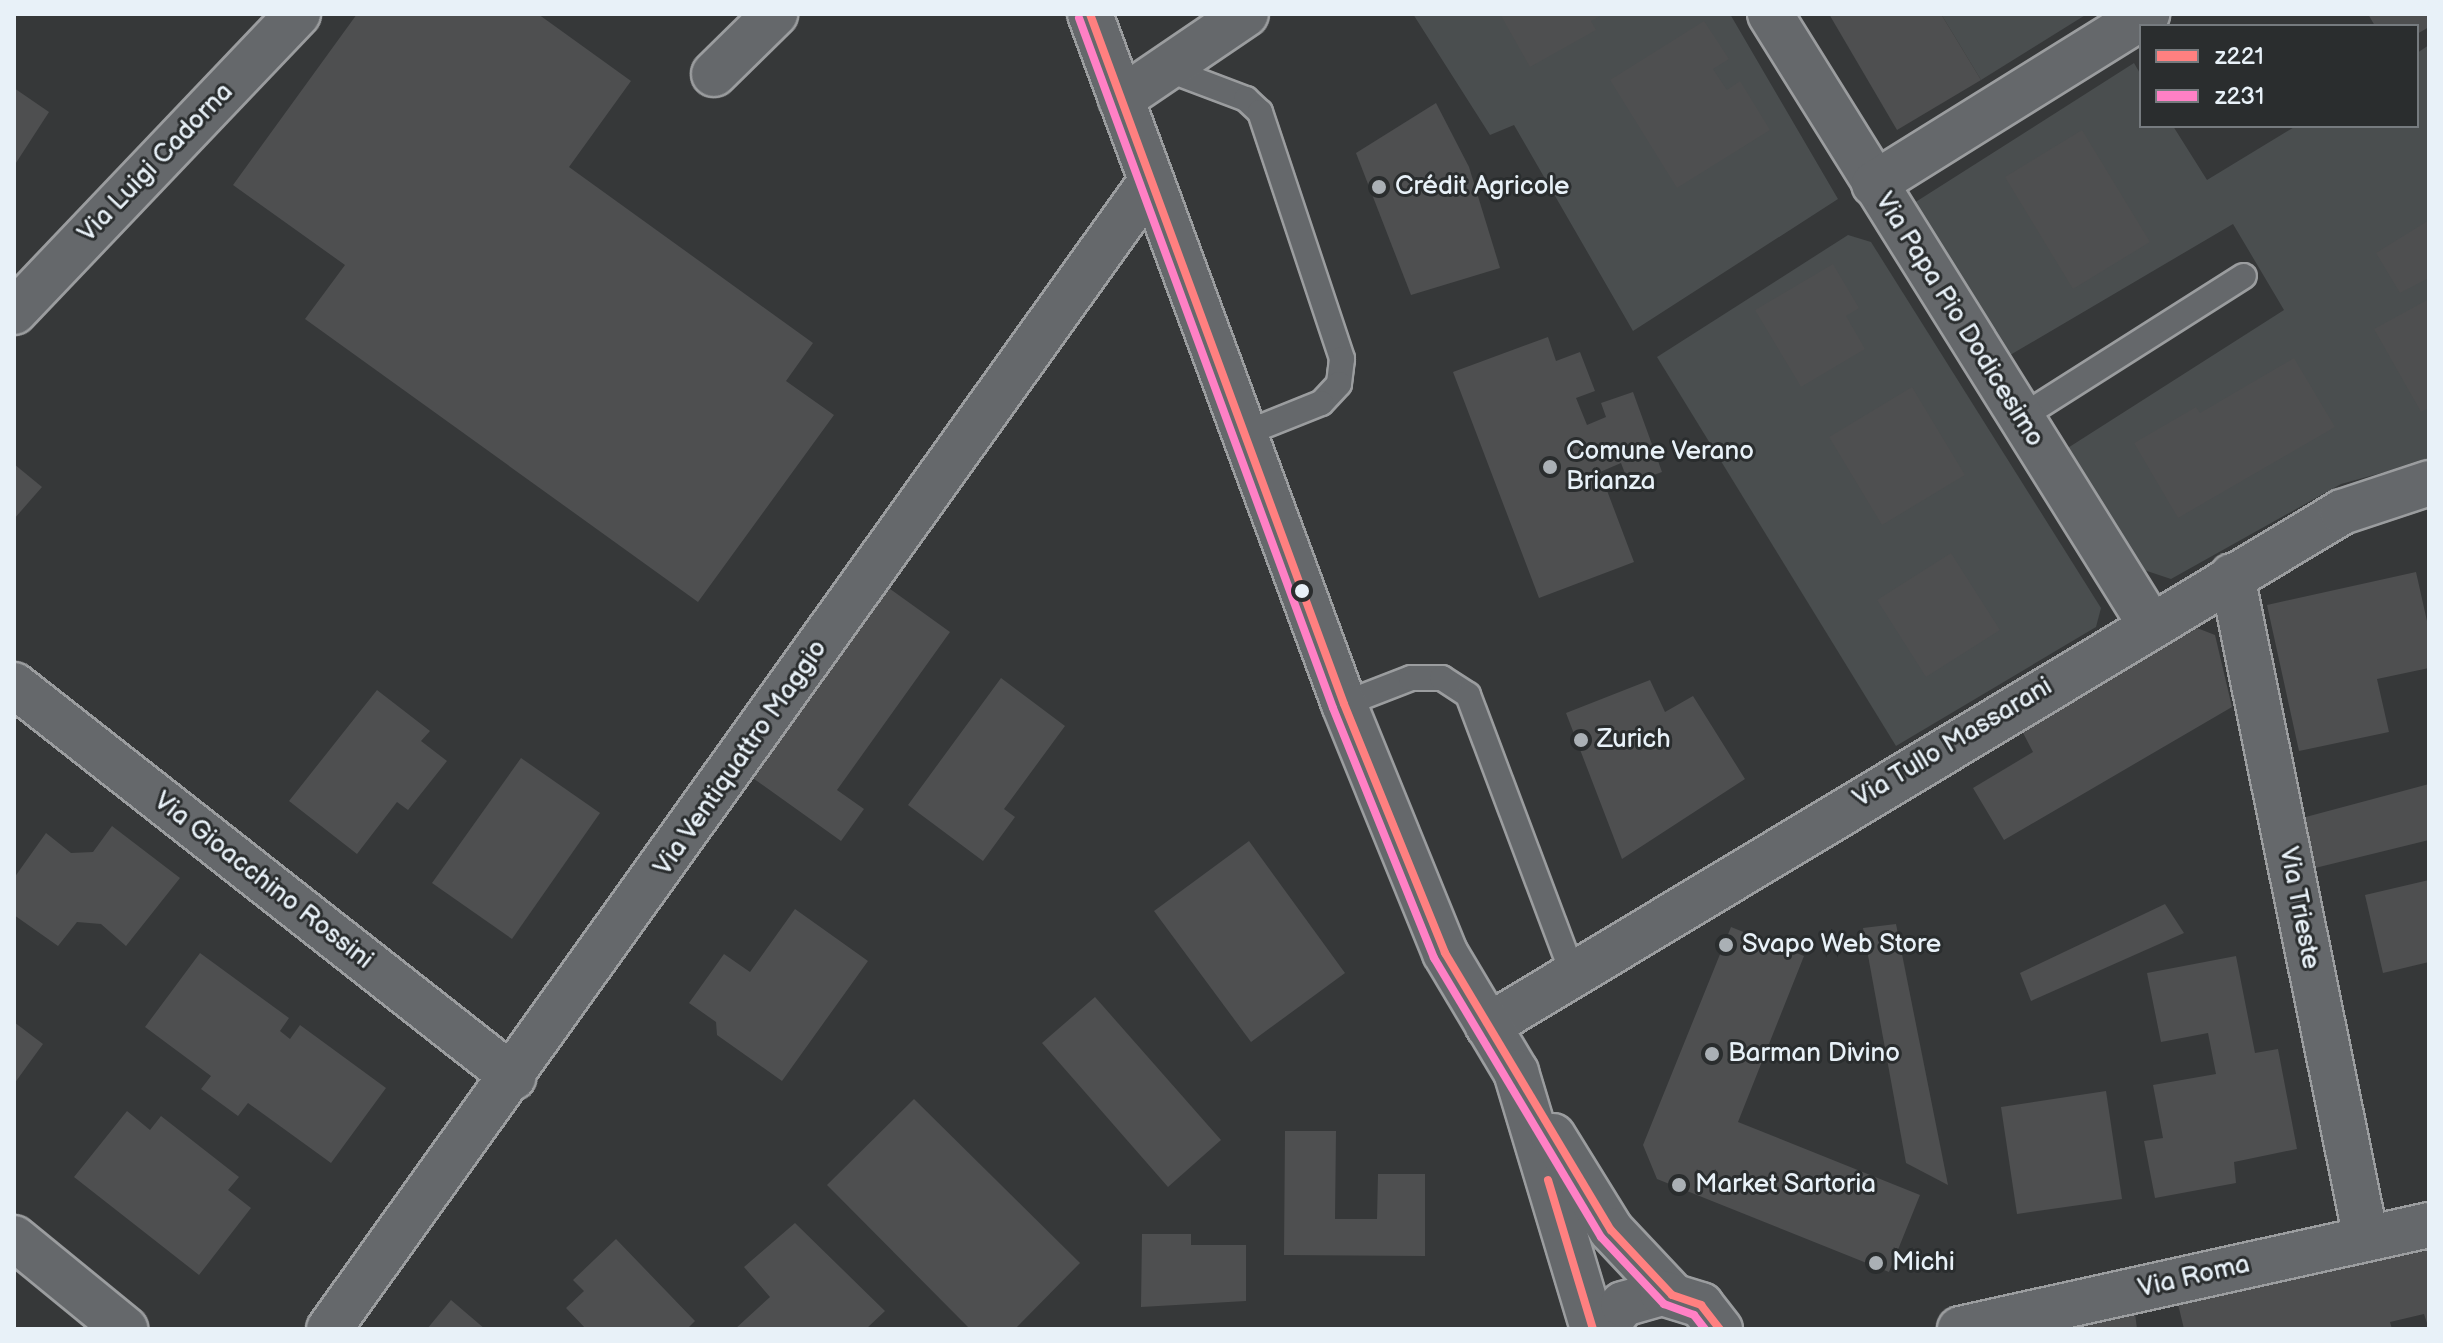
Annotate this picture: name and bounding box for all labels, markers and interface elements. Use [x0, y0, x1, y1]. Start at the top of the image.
legend [2139, 24, 2419, 128]
text: z221 [2215, 42, 2264, 71]
street label: Via Luigi Cadorna [72, 77, 240, 249]
text: z231 [2215, 82, 2264, 111]
place label: Crédit Agricole [1395, 171, 1569, 203]
marker: Crédit Agricole [1370, 178, 1388, 196]
street label: Via Papa Pio Dodicesimo [1868, 187, 2050, 453]
place label: Comune Verano Brianza [1566, 436, 1755, 498]
marker: Comune Verano Brianza [1541, 458, 1559, 476]
unlabelled marker [1294, 583, 1310, 599]
street label: Via Ventiquattro Maggio [648, 634, 834, 882]
street label: Via Tullo Massarani [1848, 671, 2058, 815]
place label: Zurich [1597, 724, 1671, 756]
marker: Zurich [1572, 731, 1590, 749]
street label: Via Gioacchino Rossini [147, 786, 379, 976]
street label: Via Trieste [2272, 844, 2326, 972]
place label: Svapo Web Store [1742, 929, 1943, 961]
marker: Svapo Web Store [1717, 936, 1735, 954]
place label: Barman Divino [1728, 1038, 1900, 1070]
marker: Barman Divino [1703, 1045, 1721, 1063]
place label: Market Sartoria [1695, 1169, 1877, 1201]
marker: Market Sartoria [1670, 1176, 1688, 1194]
place label: Michi [1892, 1247, 1955, 1279]
street label: Via Roma [2135, 1249, 2253, 1305]
marker: Michi [1867, 1254, 1885, 1272]

